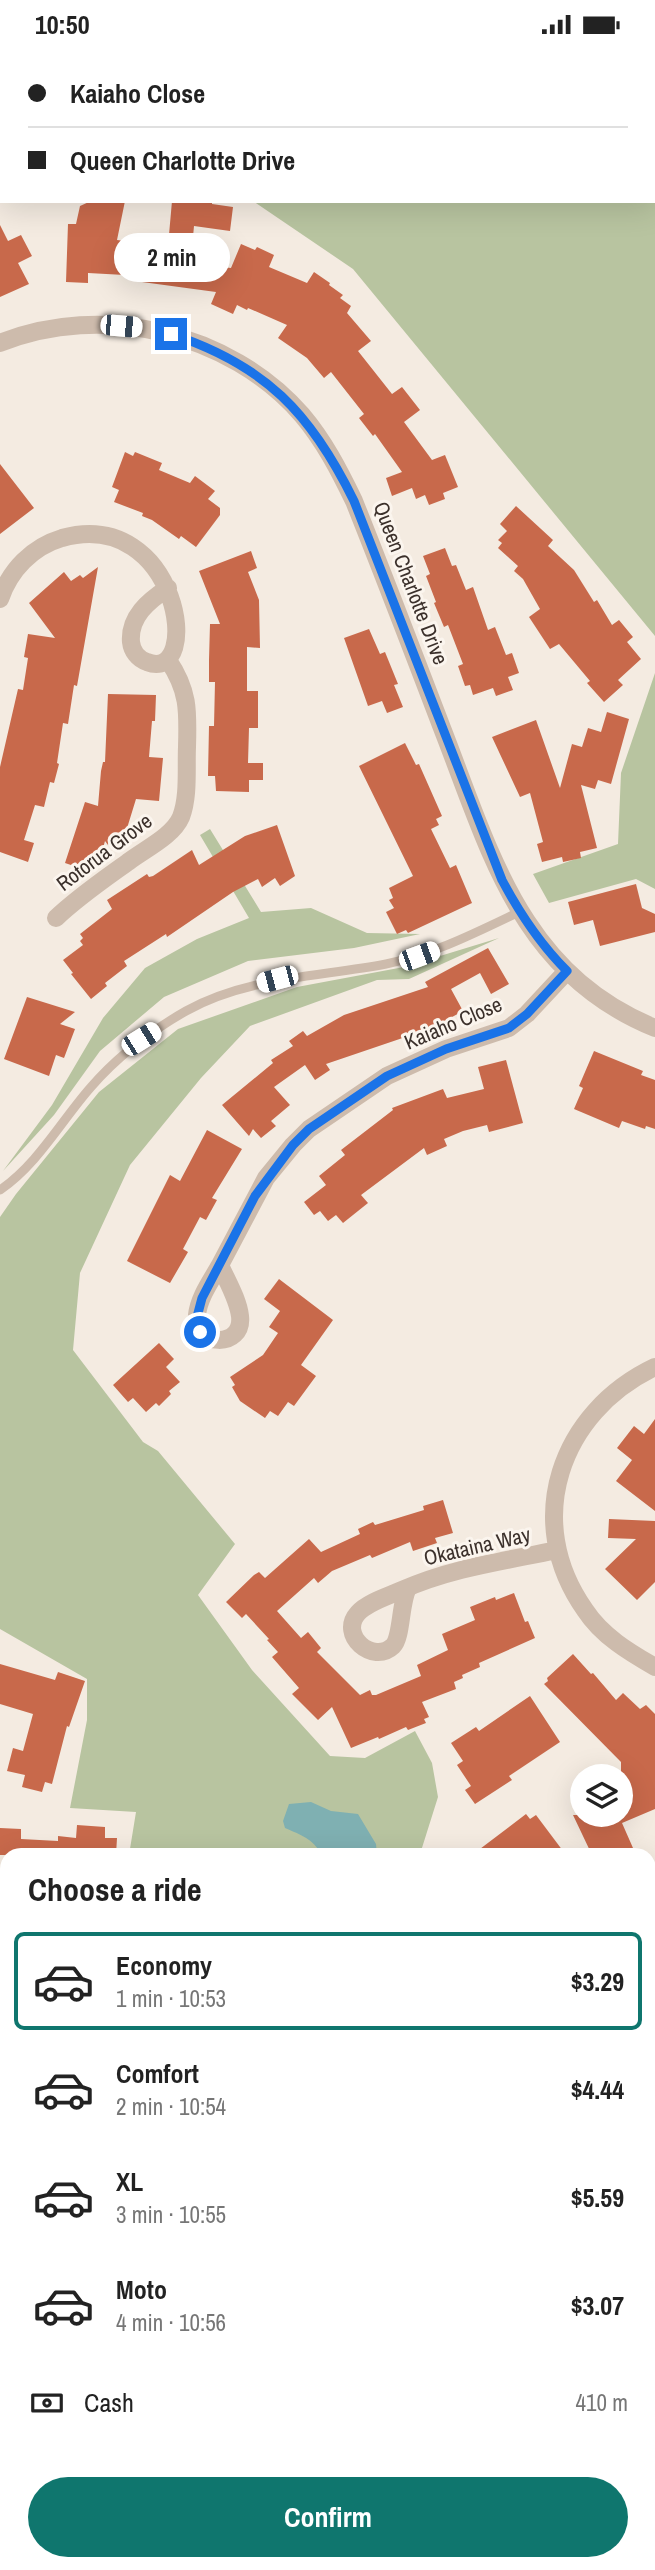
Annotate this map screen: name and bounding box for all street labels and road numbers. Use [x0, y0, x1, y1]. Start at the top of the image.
street label: Queen Charlotte Drive [367, 497, 455, 669]
street label: Rotorua Grove [50, 806, 158, 898]
street label: Kaiaho Close [400, 989, 506, 1057]
street label: Okataina Way [421, 1520, 533, 1572]

